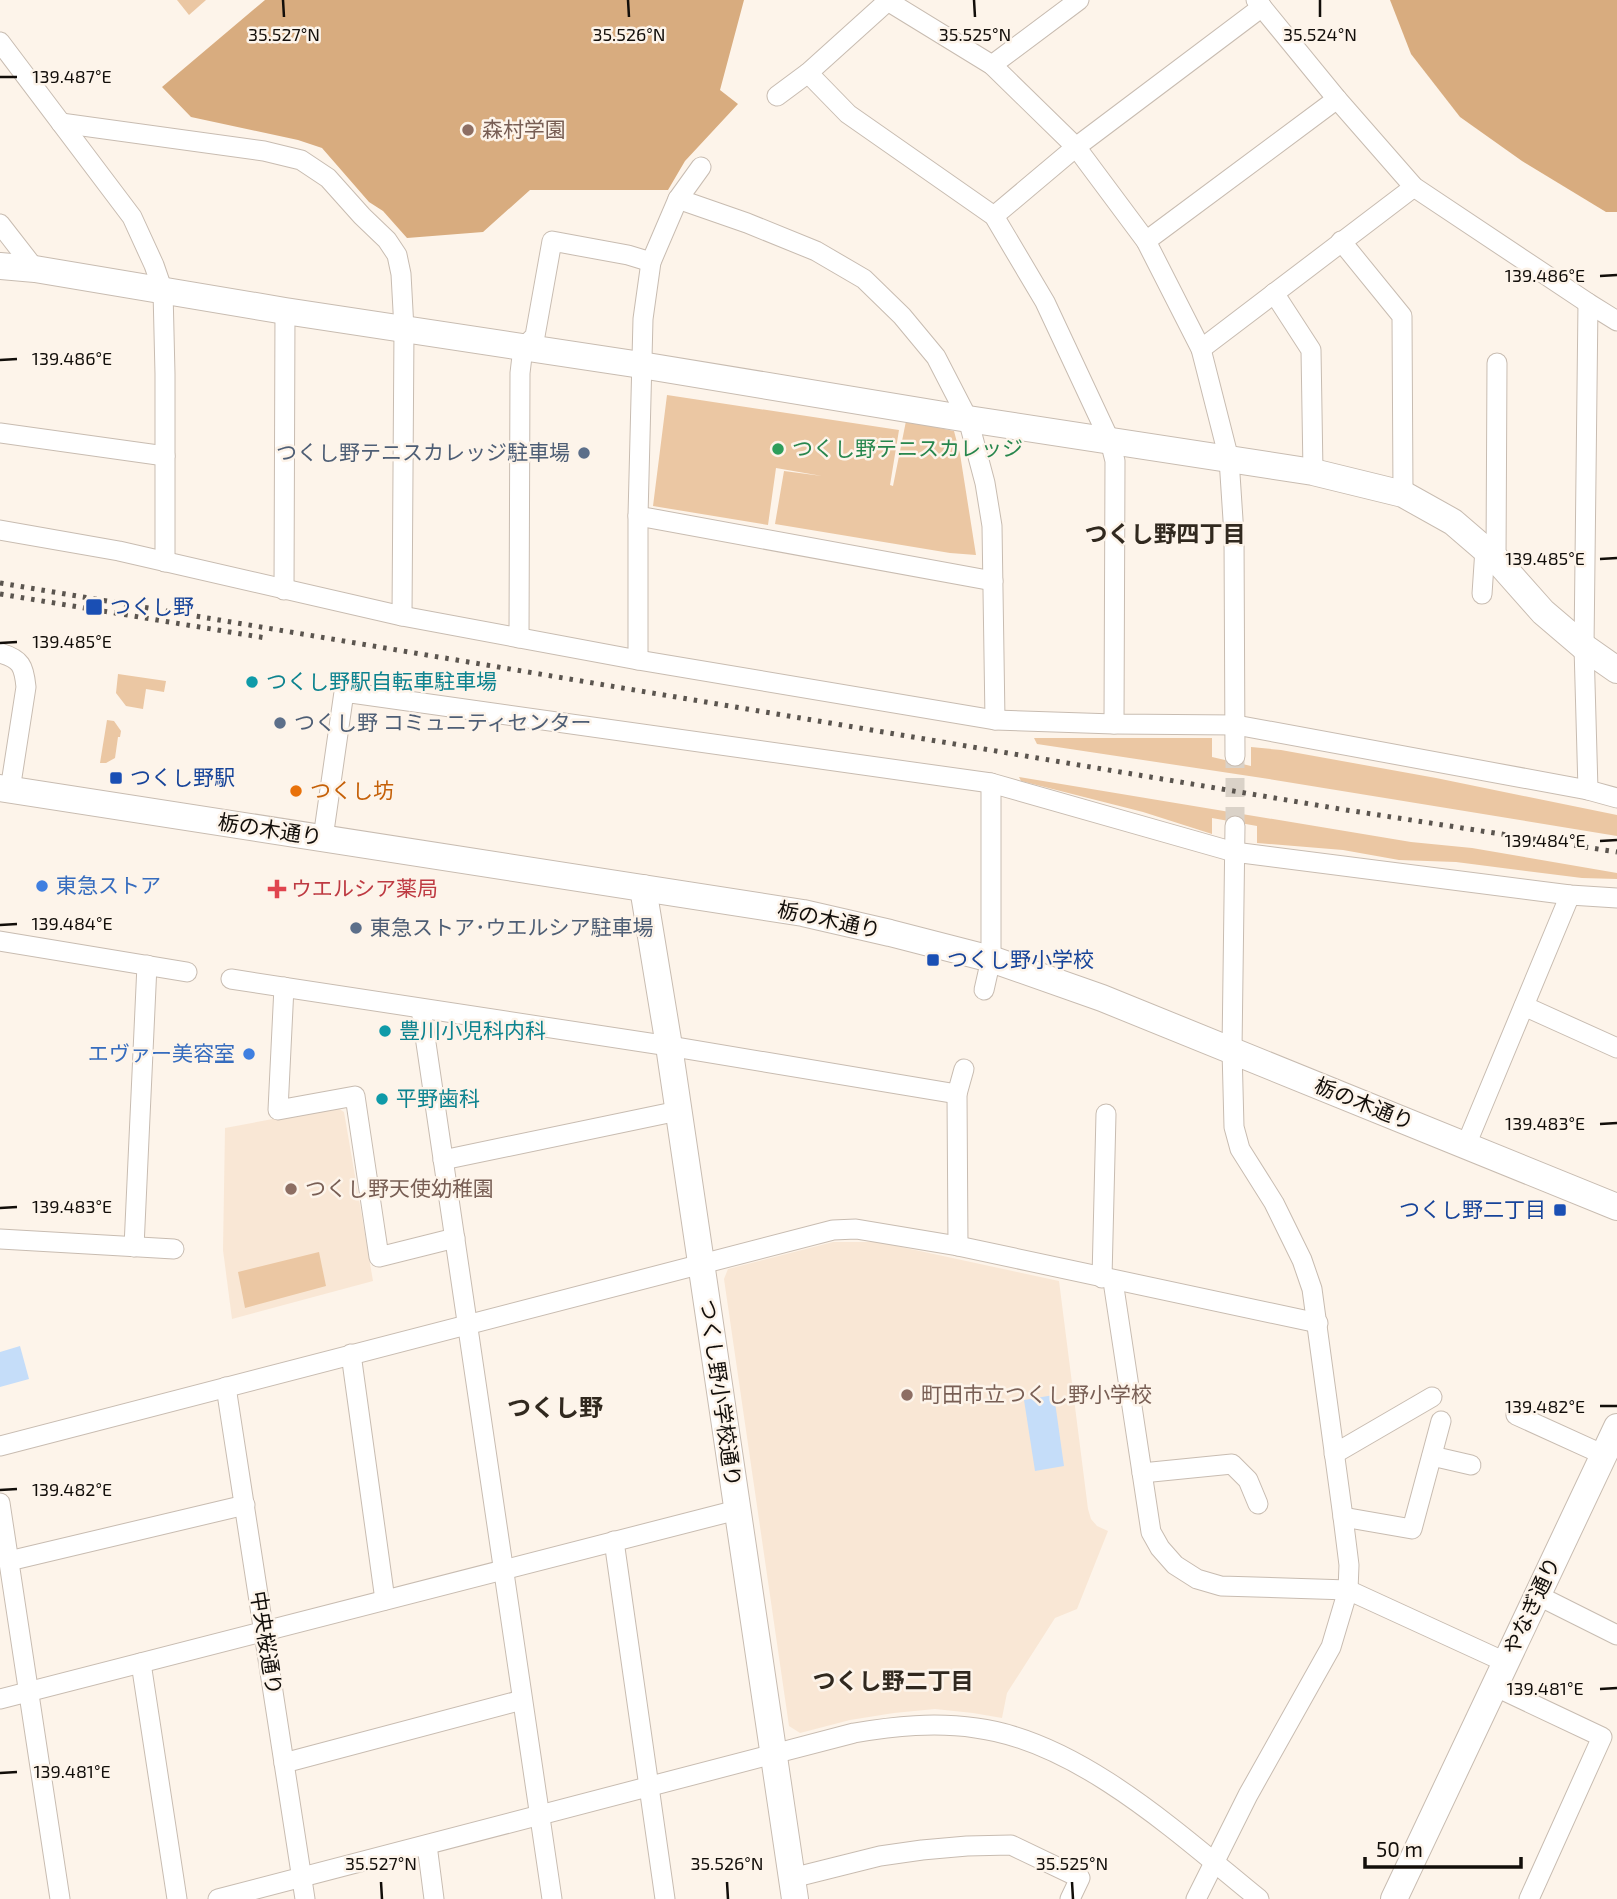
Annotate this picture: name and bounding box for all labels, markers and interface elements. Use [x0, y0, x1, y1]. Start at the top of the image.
text: 35.527°N [248, 23, 320, 45]
text: 35.526°N [592, 23, 666, 45]
text: 35.525°N [939, 23, 1011, 45]
text: 35.524°N [1283, 23, 1357, 45]
text: 139.487°E [32, 65, 112, 87]
place label: 森村学園 [482, 116, 566, 141]
marker: 森村学園 [460, 122, 476, 138]
text: 139.486°E [1505, 264, 1585, 286]
text: 139.486°E [32, 347, 112, 369]
place label: つくし野テニスカレッジ [792, 435, 1023, 460]
place label: つくし野テニスカレッジ駐車場 [276, 439, 570, 464]
marker: つくし野テニスカレッジ [770, 441, 786, 457]
marker: つくし野テニスカレッジ駐車場 [576, 445, 592, 461]
district label: つくし野四丁目 [1085, 519, 1246, 547]
text: 139.485°E [1505, 547, 1585, 569]
place label: つくし野 [110, 593, 194, 618]
marker: つくし野 [84, 597, 104, 617]
text: 139.485°E [32, 630, 112, 652]
place label: つくし野駅自転車駐車場 [266, 668, 497, 693]
marker: つくし野駅自転車駐車場 [244, 674, 260, 690]
place label: つくし野 コミュニティセンター [294, 709, 591, 734]
marker: つくし野 コミュニティセンター [272, 715, 288, 731]
place label: つくし野駅 [130, 764, 235, 789]
marker: つくし野駅 [108, 770, 124, 786]
place label: つくし坊 [310, 777, 394, 802]
marker: つくし坊 [288, 783, 304, 799]
street label: 栃の木通り [216, 808, 324, 849]
text: 139.484°E [1504, 829, 1586, 851]
place label: 東急ストア [56, 872, 161, 897]
place label: ウエルシア薬局 [291, 875, 438, 900]
marker: 東急ストア [34, 878, 50, 894]
marker: ウエルシア薬局 [269, 881, 285, 897]
street label: 栃の木通り [775, 895, 883, 942]
text: 139.484°E [31, 912, 113, 934]
place label: 東急ストア･ウエルシア駐車場 [370, 914, 654, 939]
marker: 東急ストア･ウエルシア駐車場 [348, 920, 364, 936]
place label: つくし野小学校 [947, 946, 1094, 971]
marker: つくし野小学校 [925, 952, 941, 968]
place label: 豊川小児科内科 [399, 1017, 546, 1042]
marker: 豊川小児科内科 [377, 1023, 393, 1039]
place label: エヴァー美容室 [88, 1040, 235, 1065]
marker: エヴァー美容室 [241, 1046, 257, 1062]
street label: 栃の木通り [1311, 1071, 1418, 1134]
place label: 平野歯科 [396, 1085, 480, 1110]
marker: 平野歯科 [374, 1091, 390, 1107]
text: 139.483°E [1505, 1112, 1585, 1134]
place label: つくし野天使幼稚園 [305, 1175, 494, 1200]
marker: つくし野天使幼稚園 [283, 1181, 299, 1197]
text: 139.483°E [32, 1195, 112, 1217]
place label: つくし野二丁目 [1399, 1196, 1546, 1221]
marker: つくし野二丁目 [1552, 1202, 1568, 1218]
street label: つくし野小学校通り [696, 1297, 747, 1488]
place label: 町田市立つくし野小学校 [921, 1381, 1152, 1406]
marker: 町田市立つくし野小学校 [899, 1387, 915, 1403]
district label: つくし野 [507, 1392, 603, 1421]
text: 139.482°E [1505, 1395, 1585, 1417]
text: 139.482°E [32, 1478, 112, 1500]
street label: やなぎ通り [1497, 1553, 1564, 1658]
street label: 中央桜通り [247, 1589, 288, 1697]
district label: つくし野二丁目 [813, 1666, 974, 1694]
text: 139.481°E [1506, 1677, 1584, 1699]
text: 139.481°E [33, 1760, 111, 1782]
scale bar [1365, 1826, 1521, 1870]
text: 50 m [1376, 1836, 1423, 1861]
text: 35.527°N [345, 1852, 417, 1874]
text: 35.526°N [690, 1852, 764, 1874]
text: 35.525°N [1036, 1852, 1108, 1874]

